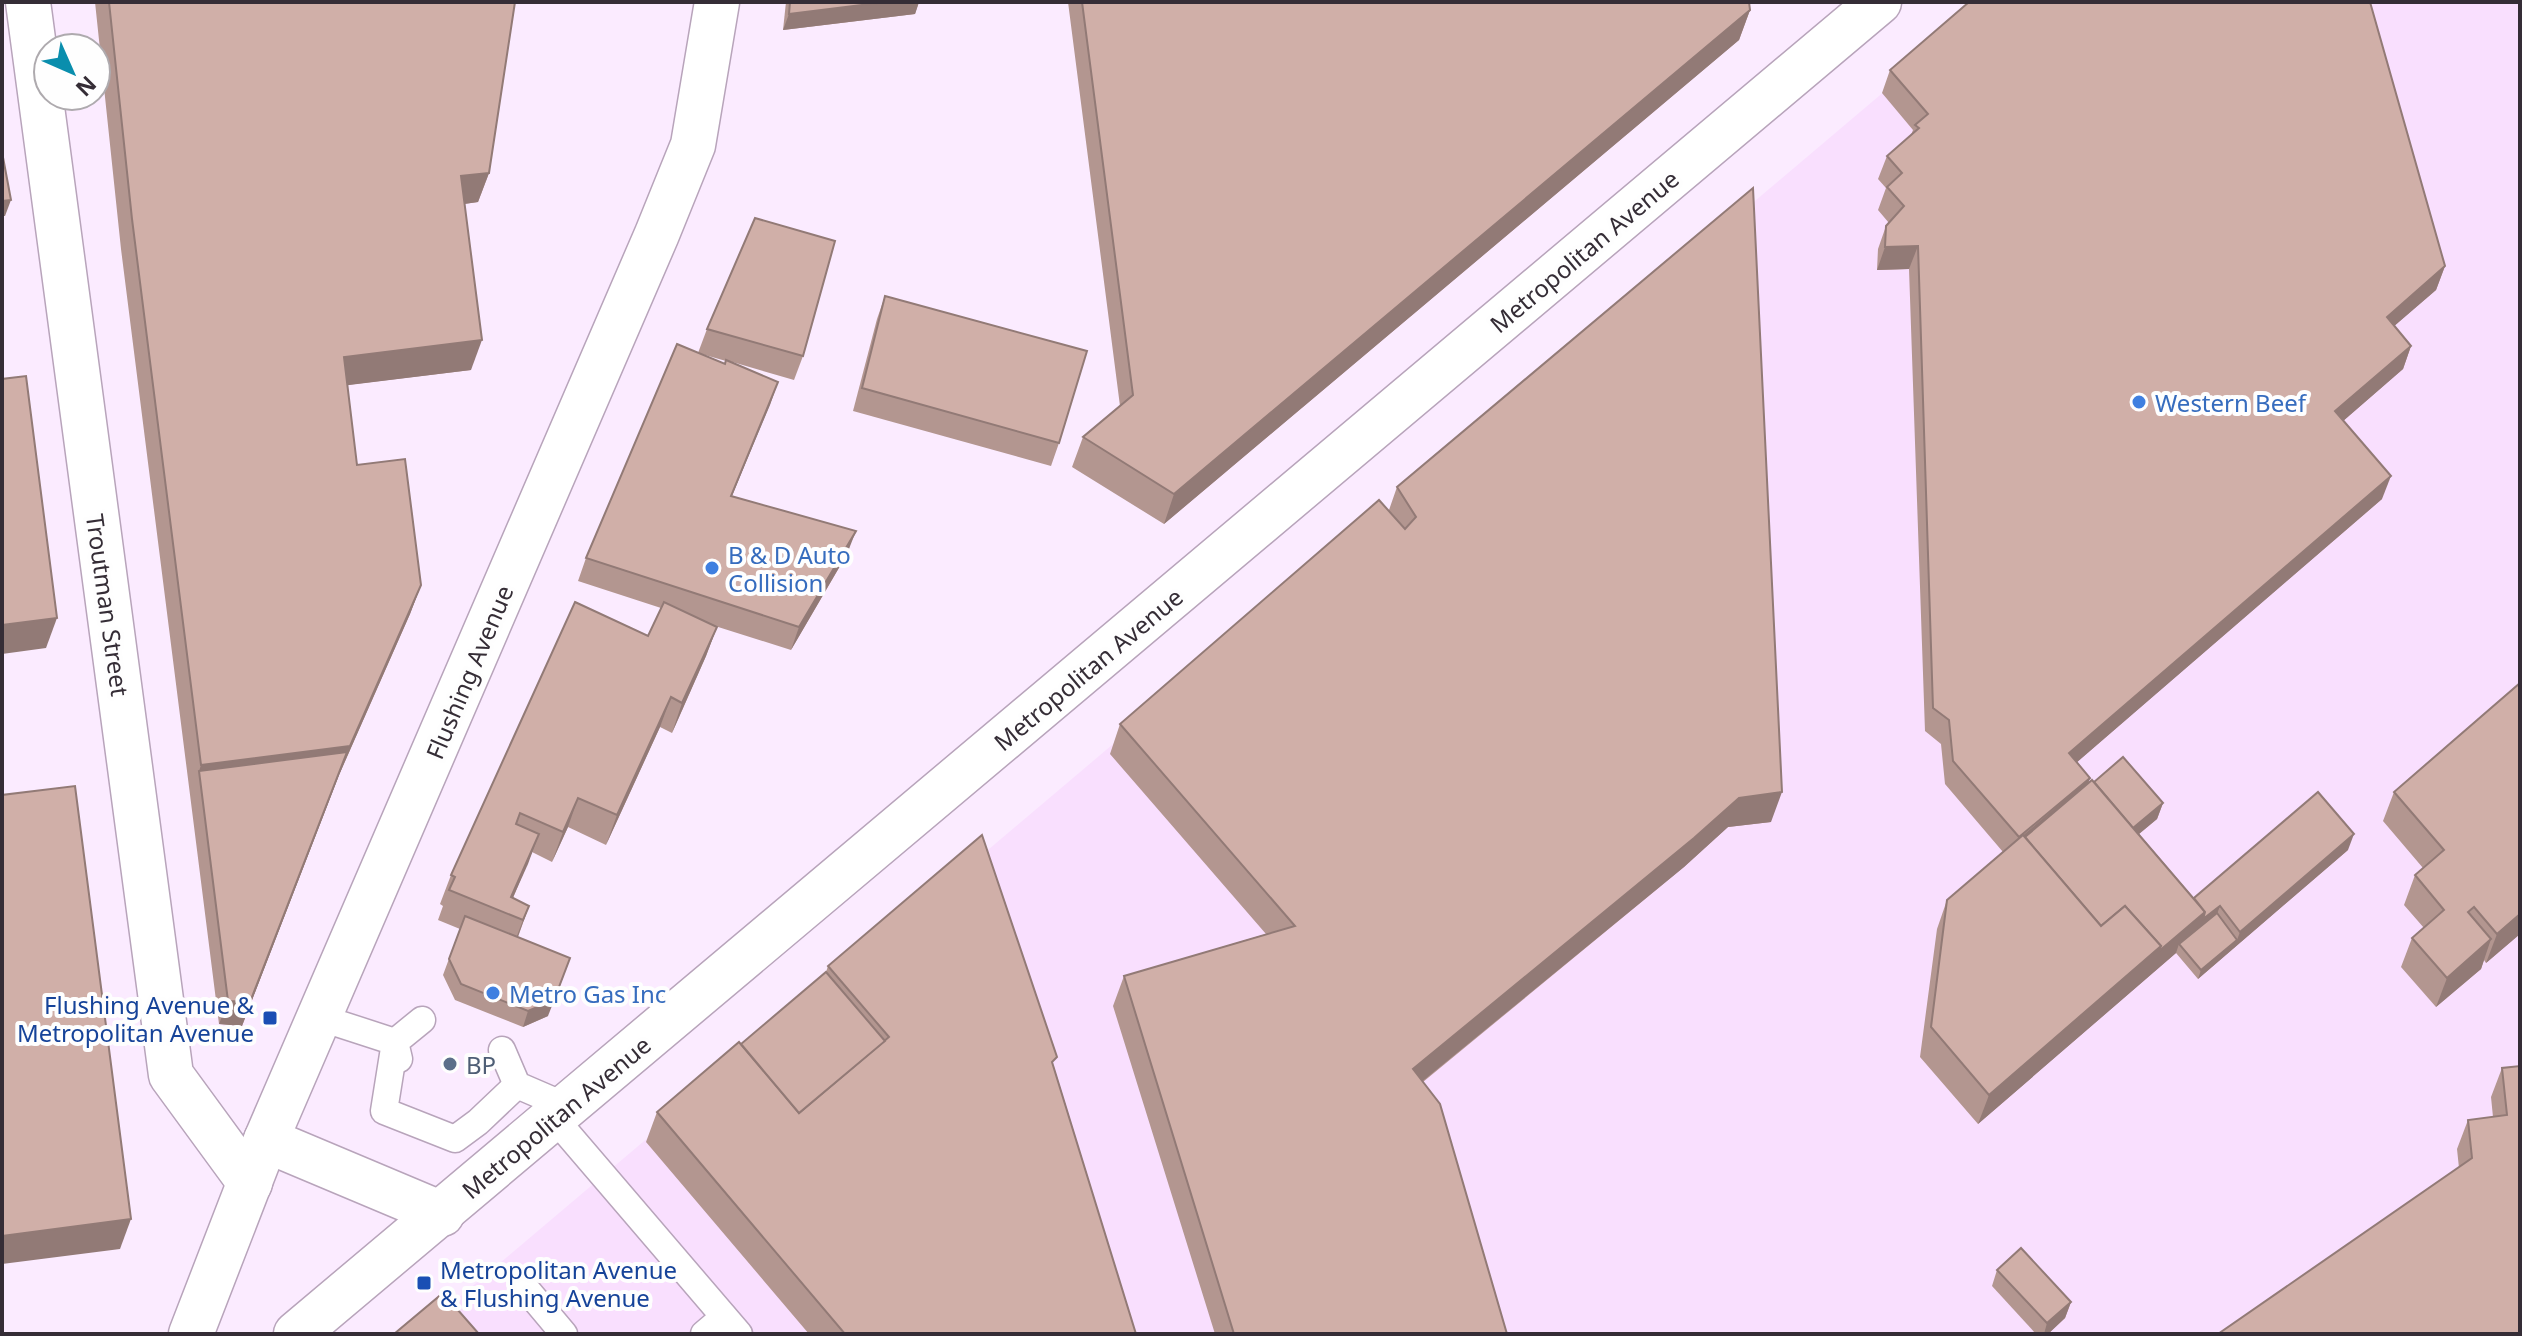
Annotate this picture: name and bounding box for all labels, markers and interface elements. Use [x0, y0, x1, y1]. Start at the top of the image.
north arrow [32, 32, 112, 112]
text: N [70, 70, 104, 104]
street label: Metropolitan Avenue [1483, 162, 1685, 340]
place label: Western Beef [2155, 386, 2308, 419]
marker: Western Beef [2130, 393, 2148, 411]
street label: Troutman Street [79, 512, 137, 699]
place label: B & D Auto Collision [728, 538, 851, 599]
marker: B & D Auto Collision [703, 559, 721, 577]
street label: Flushing Avenue [417, 580, 521, 764]
street label: Metropolitan Avenue [987, 580, 1189, 758]
place label: Metro Gas Inc [509, 977, 666, 1010]
marker: Metro Gas Inc [484, 984, 502, 1002]
place label: Flushing Avenue & Metropolitan Avenue [17, 988, 254, 1049]
marker: Flushing Avenue & Metropolitan Avenue [261, 1009, 279, 1027]
street label: Metropolitan Avenue [455, 1028, 657, 1206]
place label: BP [466, 1048, 496, 1081]
marker: BP [441, 1055, 459, 1073]
place label: Metropolitan Avenue & Flushing Avenue [440, 1253, 677, 1314]
marker: Metropolitan Avenue & Flushing Avenue [415, 1274, 433, 1292]

